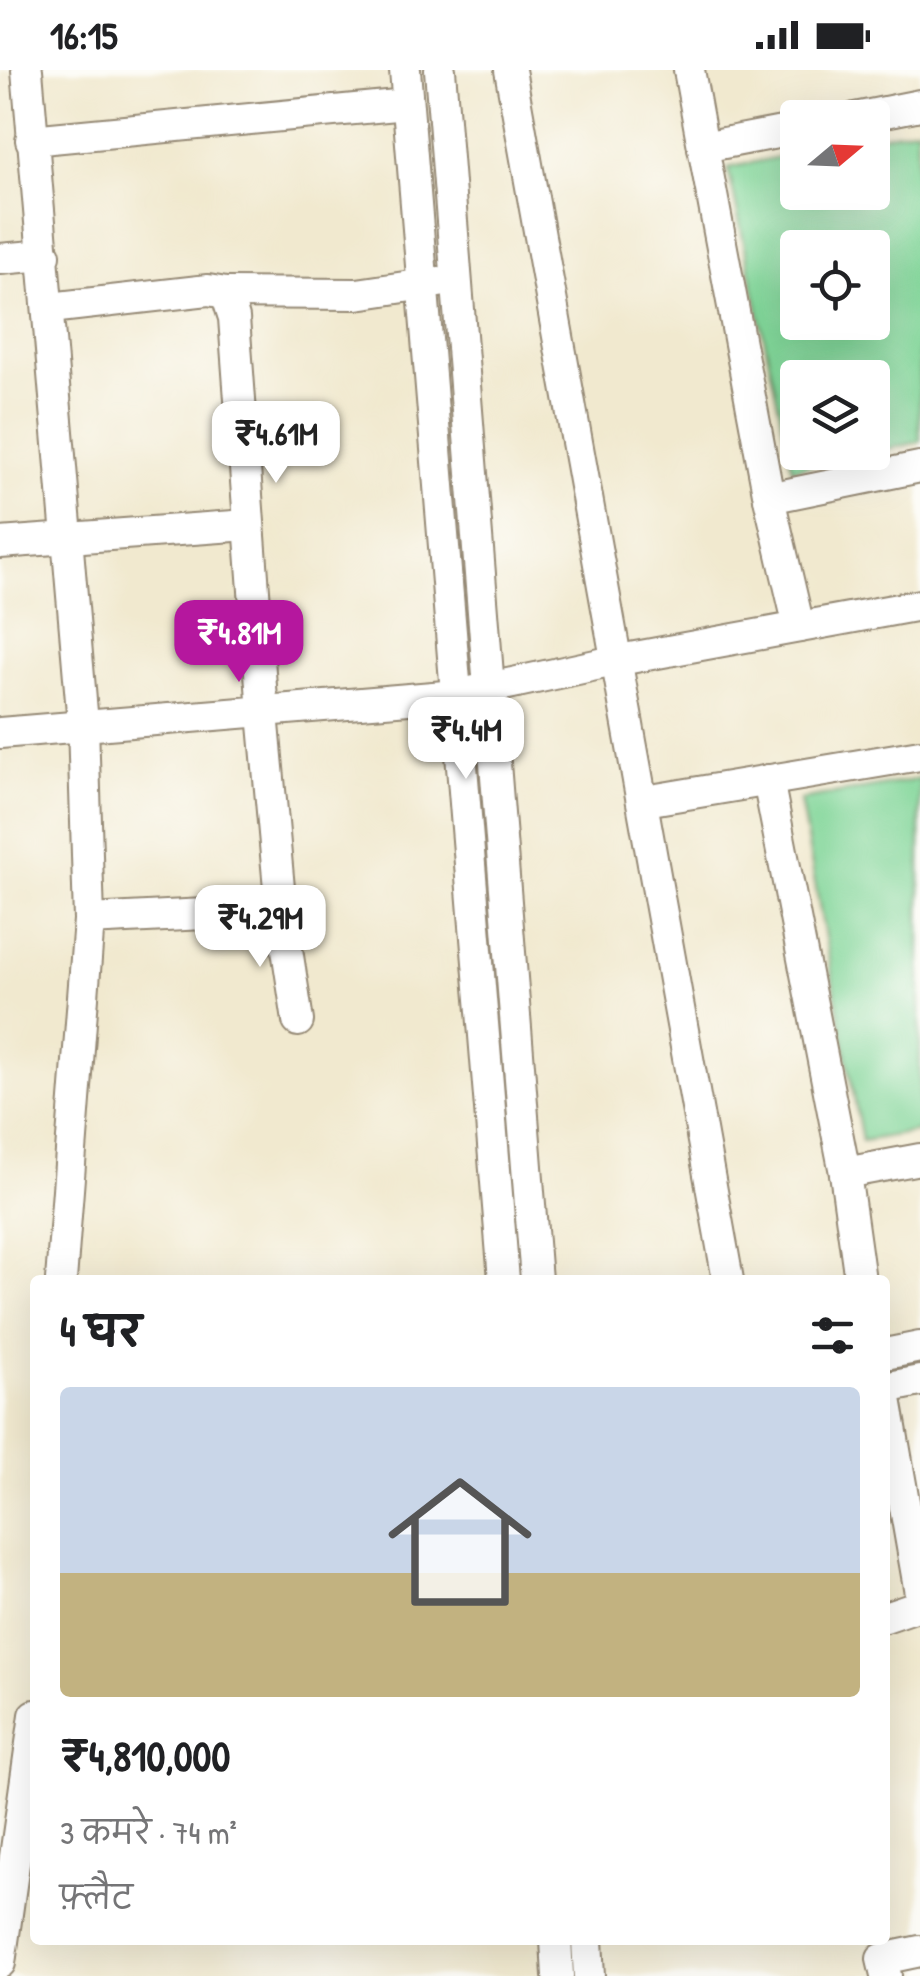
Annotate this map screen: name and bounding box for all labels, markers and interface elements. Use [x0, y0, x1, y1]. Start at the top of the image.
text: 16:15 [50, 9, 118, 61]
north arrow [780, 100, 890, 210]
map controls [780, 100, 890, 470]
button: locate [780, 230, 890, 340]
button: layers [780, 360, 890, 470]
pin: ₹4.61M [195, 401, 357, 486]
text: ₹4.61M [234, 412, 318, 455]
pin: ₹4.81M [158, 600, 320, 685]
text: ₹4.81M [196, 611, 282, 654]
pin: ₹4.4M [396, 697, 536, 782]
text: ₹4.4M [430, 708, 502, 751]
pin: ₹4.29M [179, 885, 341, 970]
text: ₹4.29M [217, 896, 303, 939]
text: 4 घर [60, 1302, 141, 1359]
icon: filters [805, 1308, 860, 1363]
icon: home [370, 1452, 550, 1632]
text: ₹4,810,000 [60, 1727, 230, 1784]
text: 3 कमरे · 74 m² [60, 1811, 237, 1854]
text: फ़्लैट [60, 1876, 133, 1919]

